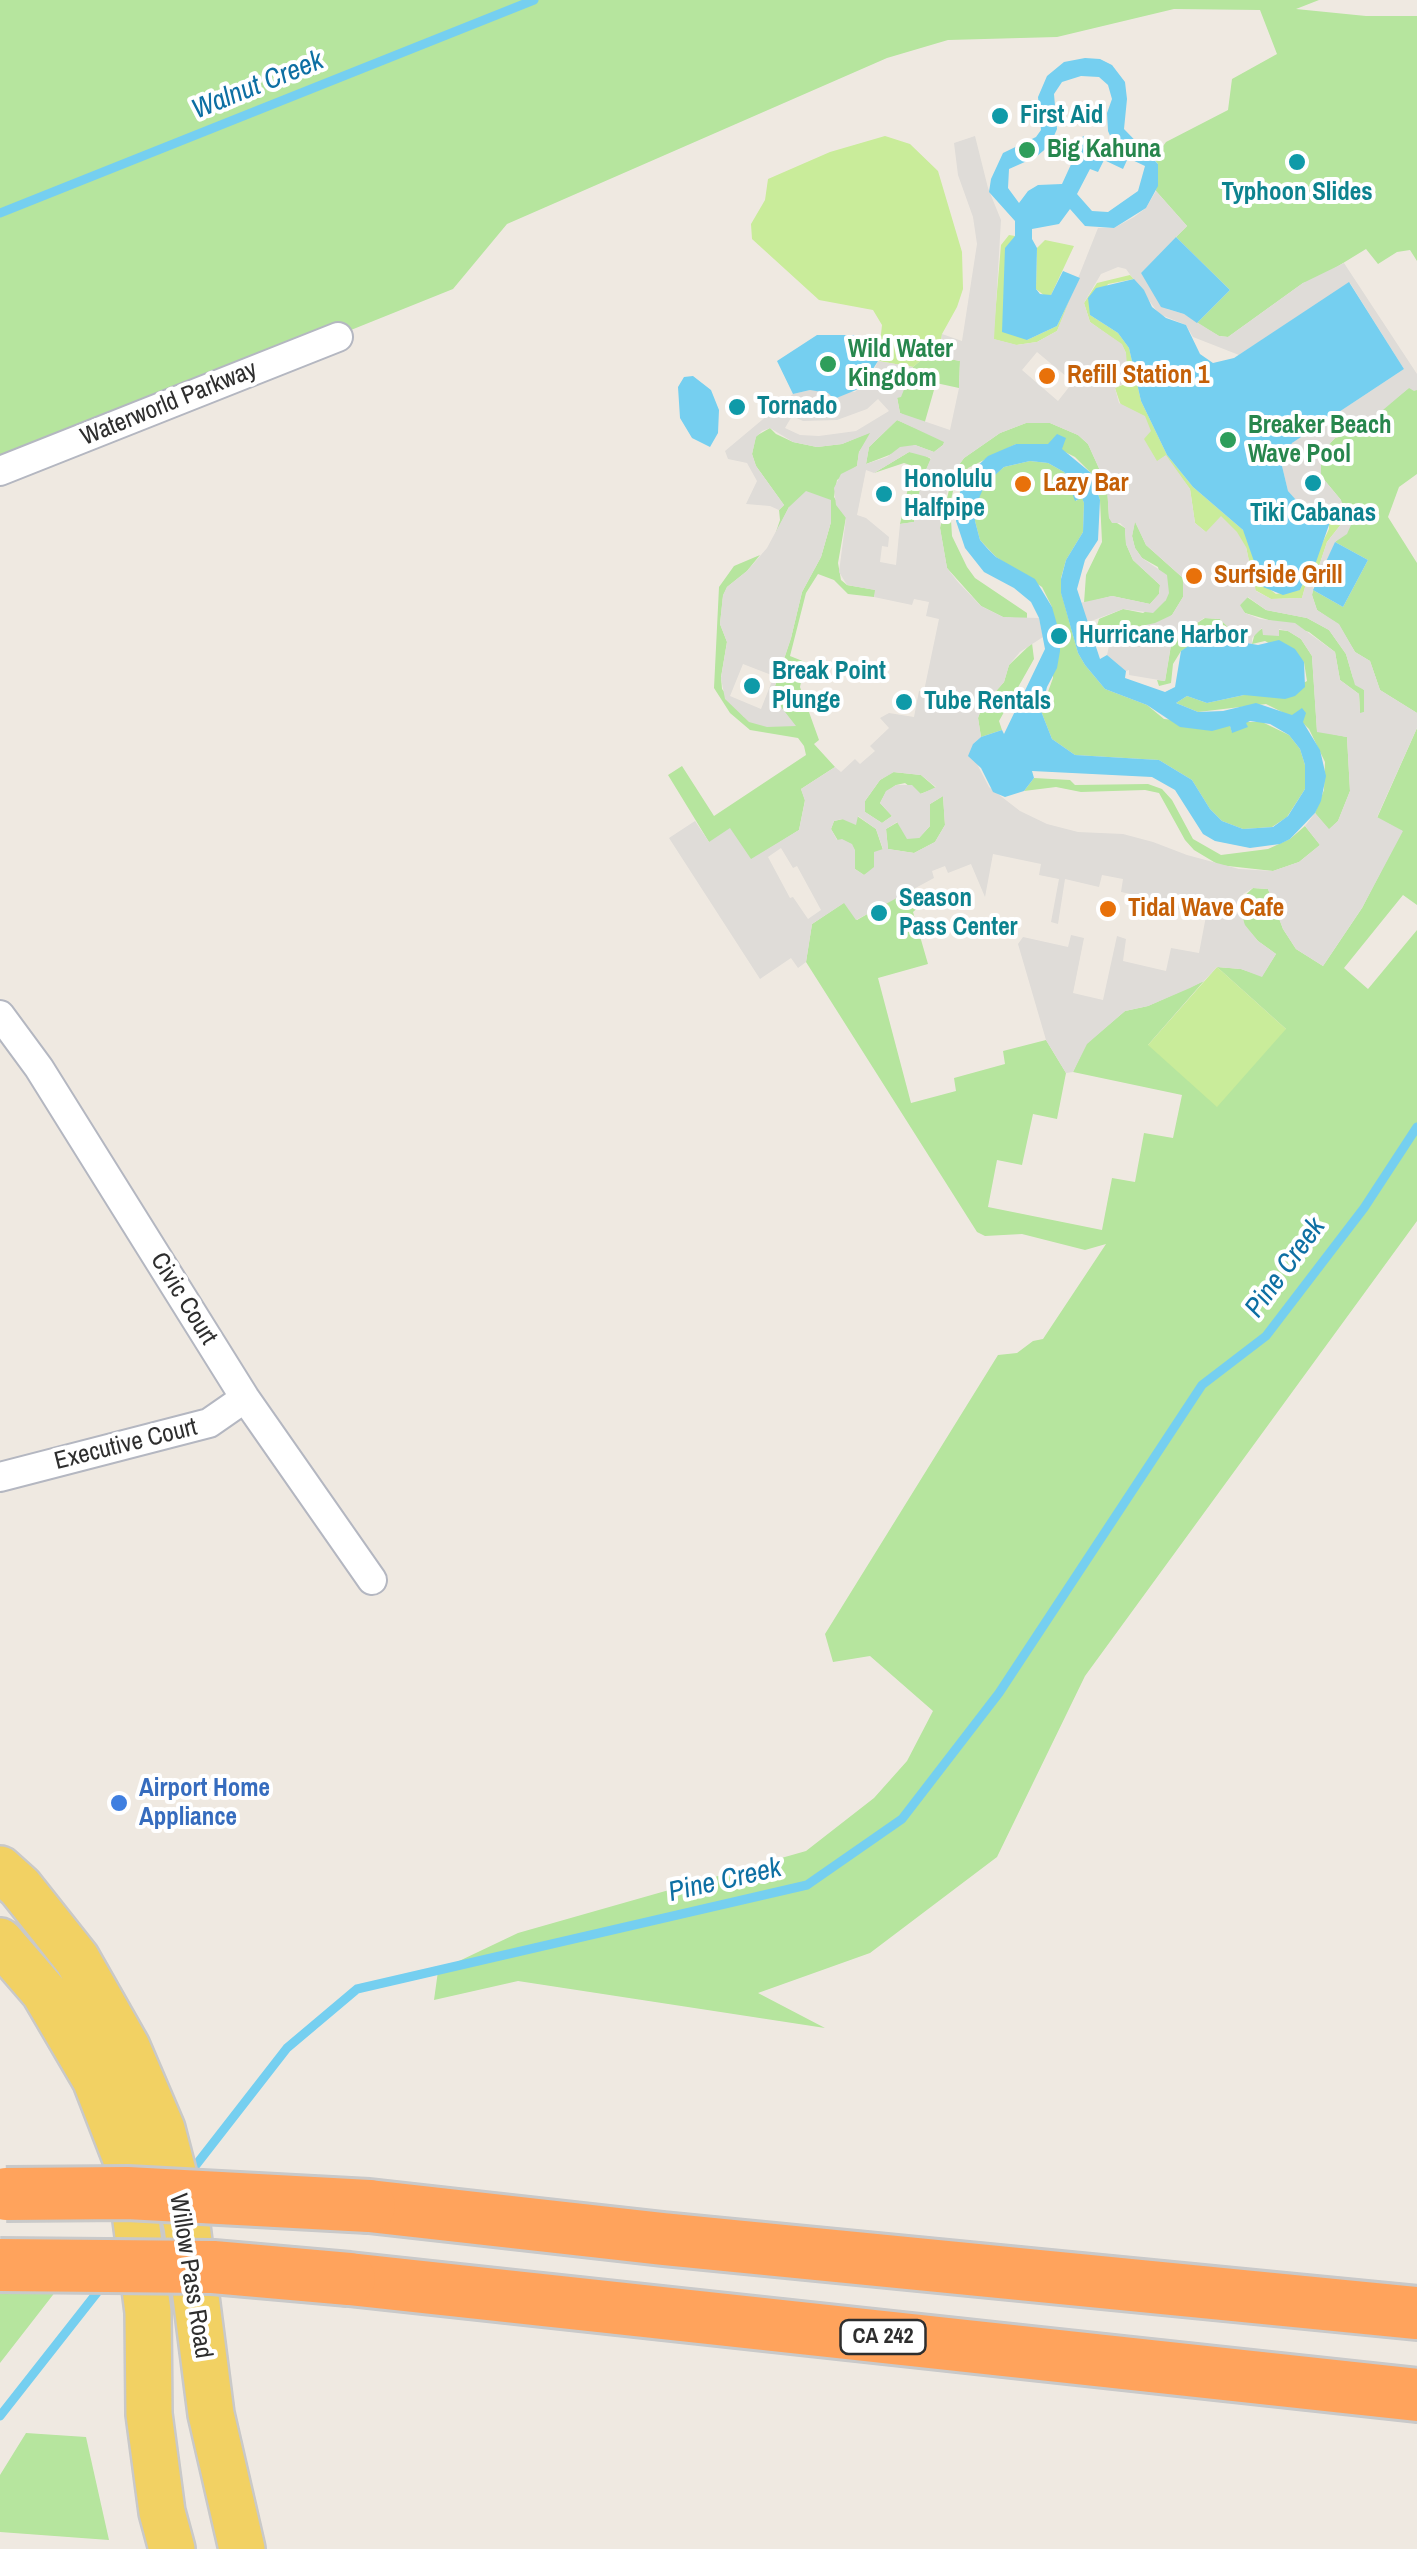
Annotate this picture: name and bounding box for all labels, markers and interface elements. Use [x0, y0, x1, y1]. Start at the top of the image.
water label: Walnut Creek [187, 44, 329, 128]
place label: First Aid [1020, 101, 1103, 131]
marker: First Aid [989, 105, 1011, 127]
place label: Big Kahuna [1047, 135, 1161, 165]
marker: Big Kahuna [1016, 139, 1038, 161]
marker: Typhoon Slides [1286, 151, 1308, 173]
place label: Typhoon Slides [1221, 178, 1373, 208]
place label: Wild Water Kingdom [848, 335, 953, 394]
marker: Wild Water Kingdom [817, 353, 839, 375]
street label: Waterworld Parkway [77, 355, 261, 453]
place label: Refill Station 1 [1067, 361, 1209, 391]
marker: Refill Station 1 [1036, 365, 1058, 387]
place label: Tornado [757, 392, 837, 422]
marker: Tornado [726, 396, 748, 418]
place label: Breaker Beach Wave Pool [1248, 411, 1392, 470]
marker: Breaker Beach Wave Pool [1217, 429, 1239, 451]
place label: Honolulu Halfpipe [904, 465, 993, 524]
place label: Lazy Bar [1043, 469, 1128, 499]
marker: Tiki Cabanas [1302, 472, 1324, 494]
marker: Lazy Bar [1012, 473, 1034, 495]
marker: Honolulu Halfpipe [873, 483, 895, 505]
place label: Tiki Cabanas [1250, 499, 1376, 529]
place label: Surfside Grill [1214, 561, 1343, 591]
marker: Surfside Grill [1183, 565, 1205, 587]
place label: Hurricane Harbor [1079, 621, 1248, 651]
marker: Hurricane Harbor [1048, 625, 1070, 647]
place label: Break Point Plunge [772, 657, 886, 716]
marker: Break Point Plunge [741, 675, 763, 697]
place label: Tube Rentals [924, 687, 1051, 717]
marker: Tube Rentals [893, 691, 915, 713]
place label: Season Pass Center [899, 884, 1017, 943]
place label: Tidal Wave Cafe [1128, 894, 1284, 924]
marker: Tidal Wave Cafe [1097, 898, 1119, 920]
marker: Season Pass Center [868, 902, 890, 924]
water label: Pine Creek [1239, 1212, 1333, 1324]
street label: Civic Court [143, 1248, 223, 1350]
street label: Executive Court [52, 1413, 200, 1477]
place label: Airport Home Appliance [139, 1774, 270, 1833]
marker: Airport Home Appliance [108, 1792, 130, 1814]
water label: Pine Creek [665, 1852, 785, 1910]
street label: Willow Pass Road [162, 2192, 218, 2360]
road number: CA 242 [840, 2320, 926, 2354]

